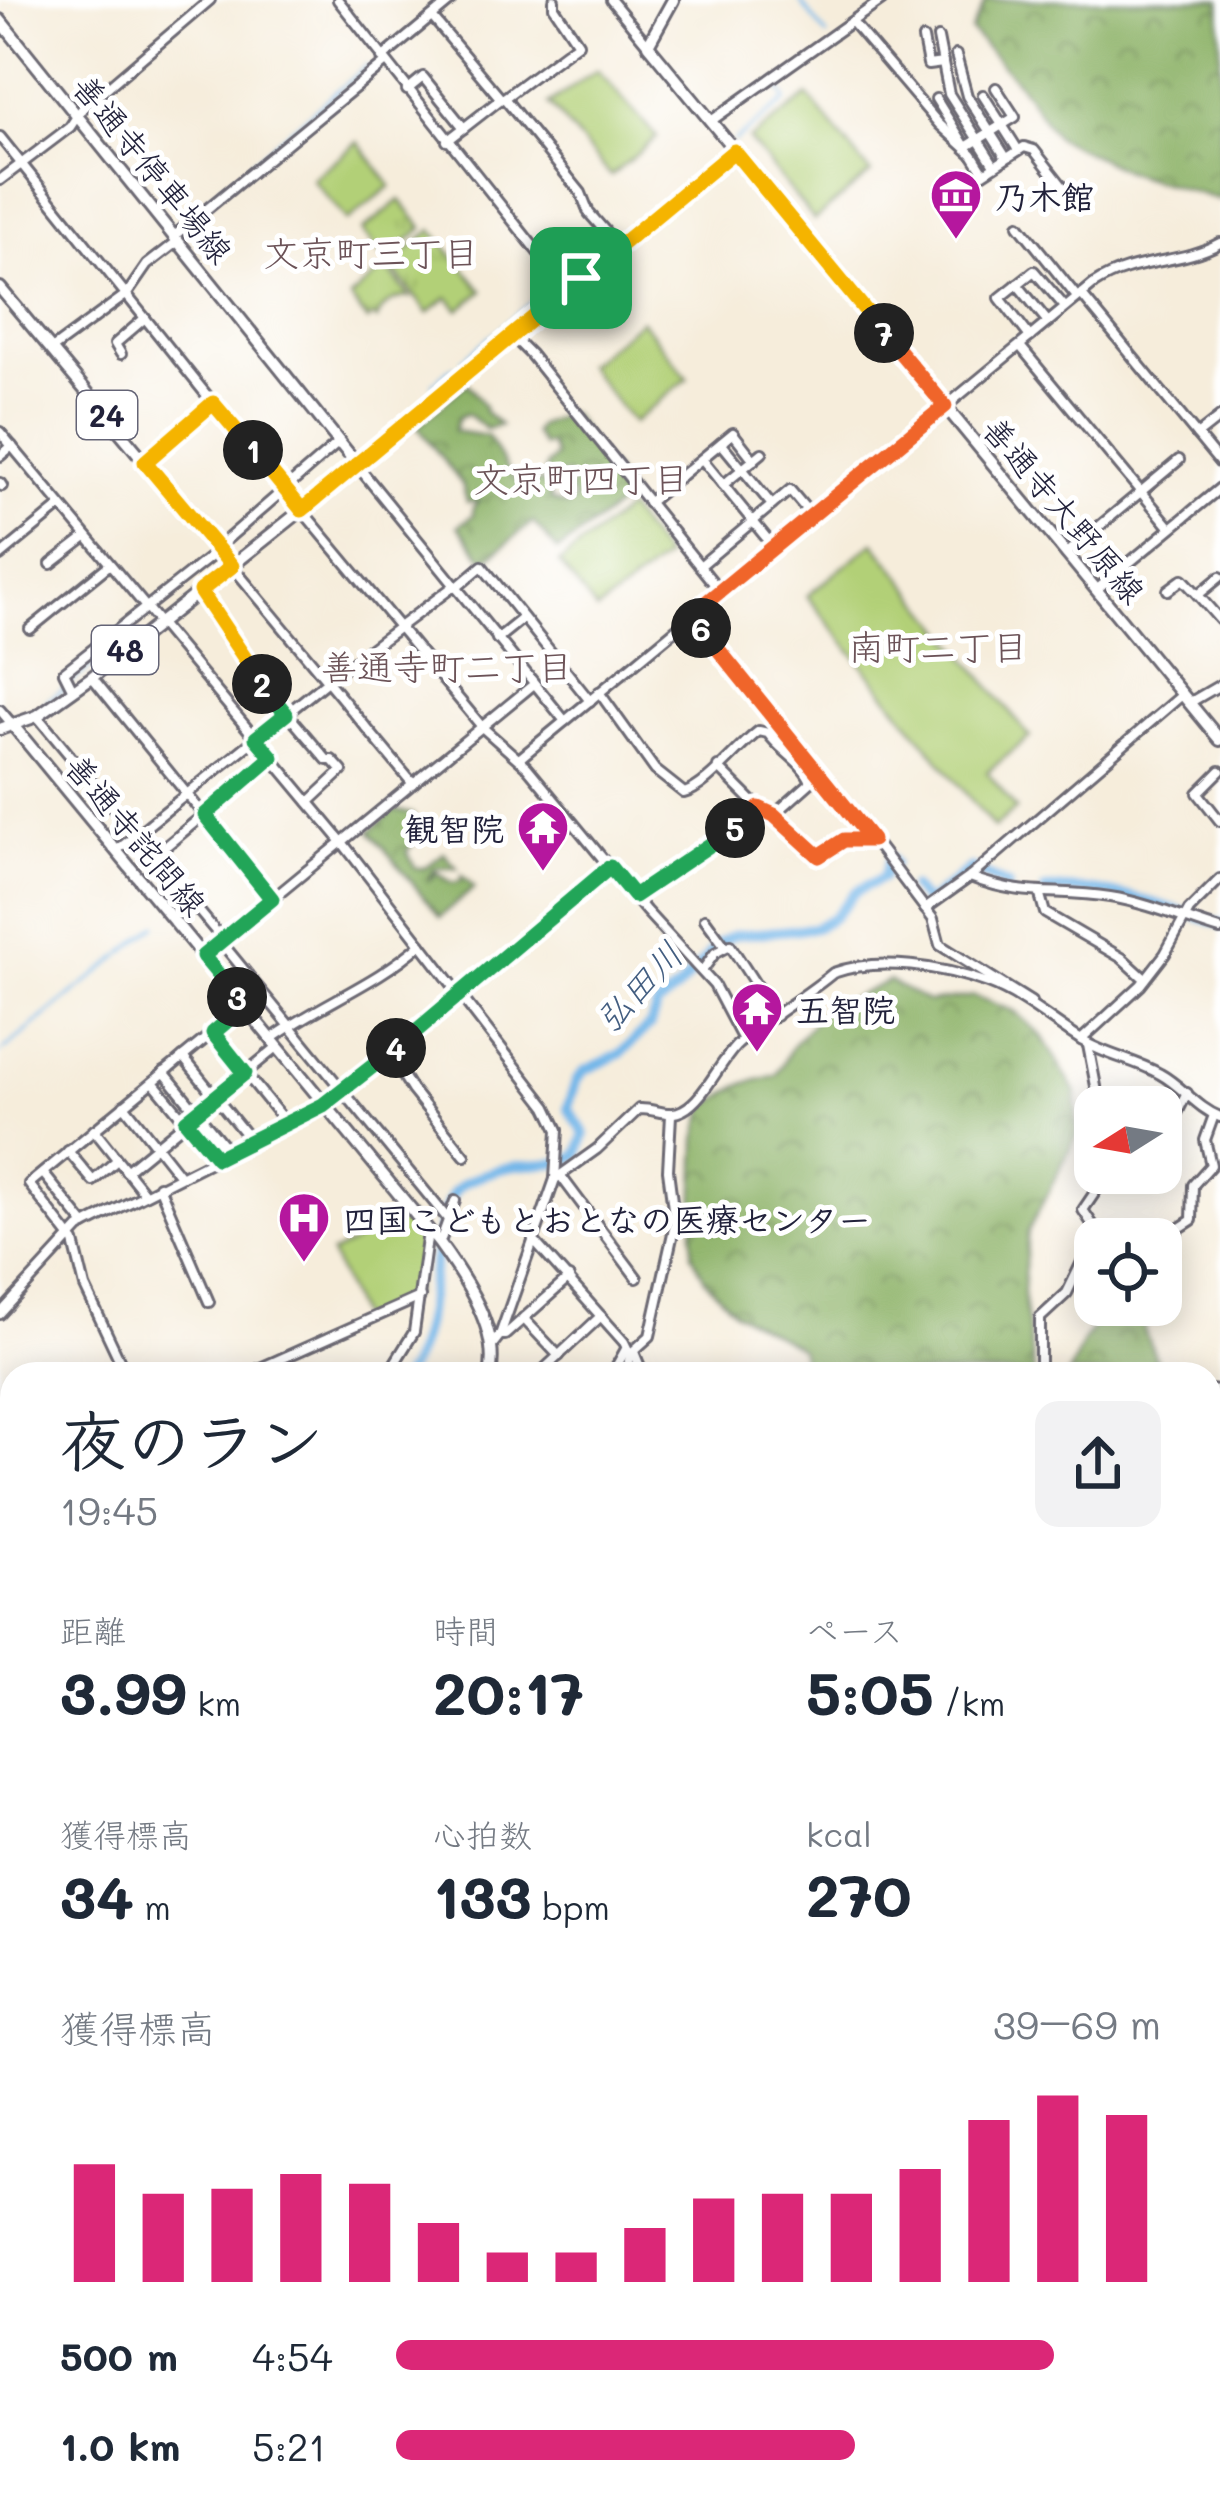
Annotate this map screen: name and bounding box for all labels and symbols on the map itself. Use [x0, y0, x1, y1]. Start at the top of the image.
street label: 善通寺停車場線 [65, 65, 243, 271]
museum icon: 乃木館 [928, 167, 984, 241]
place label: 乃木館 [995, 174, 1094, 217]
pin [530, 227, 632, 329]
district label: 文京町三丁目 [263, 228, 479, 275]
pin: 7 [854, 303, 914, 363]
road number: 24 [77, 391, 137, 439]
street label: 善通寺大野原線 [974, 407, 1156, 611]
pin: 1 [223, 420, 283, 480]
district label: 文京町四丁目 [473, 454, 689, 501]
pin: 6 [671, 598, 731, 658]
district label: 南町二丁目 [848, 622, 1028, 669]
road number: 48 [92, 626, 158, 674]
district label: 善通寺町二丁目 [321, 642, 573, 689]
pin: 2 [232, 654, 292, 714]
street label: 善通寺詫間線 [57, 744, 217, 924]
pin: 5 [705, 798, 765, 858]
temple icon: 観智院 [515, 799, 571, 873]
place label: 観智院 [405, 806, 504, 849]
water label: 弘田川 [584, 930, 692, 1042]
pin: 3 [207, 967, 267, 1027]
temple icon: 五智院 [729, 980, 785, 1054]
place label: 五智院 [796, 987, 895, 1030]
pin: 4 [366, 1018, 426, 1078]
north arrow [1074, 1086, 1182, 1194]
hospital icon: 四国こどもとおとなの医療センター [276, 1190, 332, 1264]
place label: 四国こどもとおとなの医療センター [343, 1197, 871, 1240]

